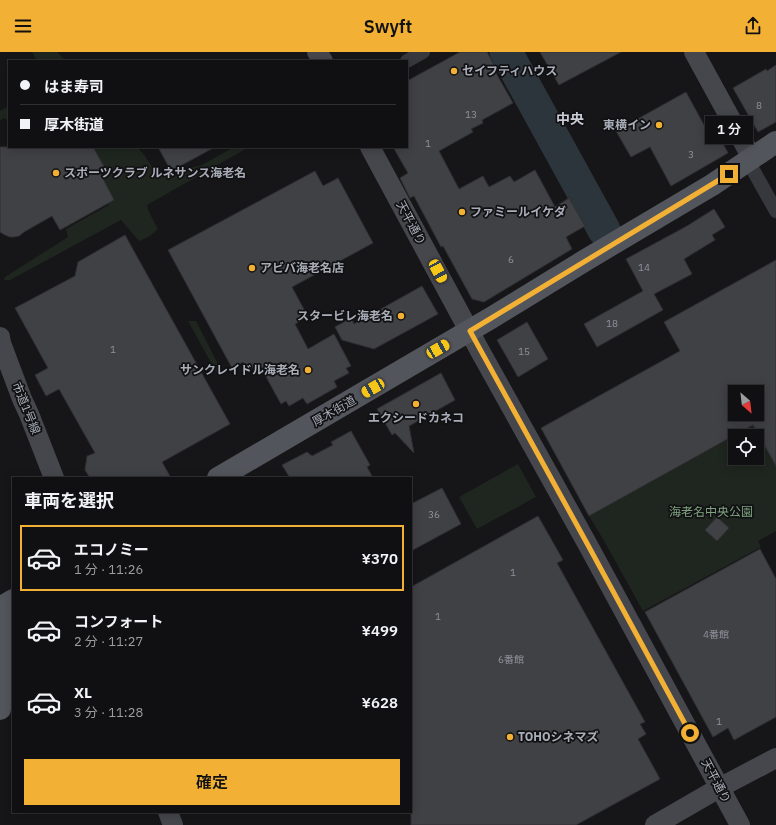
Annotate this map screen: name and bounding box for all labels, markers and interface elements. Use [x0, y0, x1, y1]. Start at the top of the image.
icon: menu [12, 15, 34, 37]
text: Swyft [364, 15, 412, 38]
icon: share [742, 15, 764, 37]
place label: セイフティハウス [462, 63, 557, 78]
marker: セイフティハウス [449, 66, 459, 76]
text: はま寿司 [44, 77, 104, 96]
house number: 8 [756, 99, 762, 112]
house number: 13 [465, 108, 477, 121]
district label: 中央 [556, 110, 584, 128]
text: 厚木街道 [44, 115, 104, 134]
callout: 1 分 [705, 116, 753, 144]
place label: 東横イン [603, 117, 651, 132]
marker: 東横イン [654, 120, 664, 130]
text: 1 分 [717, 121, 741, 138]
house number: 1 [425, 137, 431, 150]
house number: 3 [688, 148, 694, 161]
place label: スポーツクラブ ルネサンス海老名 [64, 165, 246, 180]
route end [720, 165, 738, 183]
marker: スポーツクラブ ルネサンス海老名 [51, 168, 61, 178]
street label: 天平通り [394, 198, 429, 247]
place label: ファミールイケダ [470, 204, 566, 219]
marker: ファミールイケダ [457, 207, 467, 217]
house number: 6 [508, 253, 514, 266]
car [427, 258, 449, 284]
place label: アビバ海老名店 [260, 260, 344, 275]
house number: 14 [638, 261, 650, 274]
marker: アビバ海老名店 [247, 263, 257, 273]
place label: スタービレ海老名 [297, 308, 393, 323]
marker: スタービレ海老名 [396, 311, 406, 321]
house number: 18 [606, 317, 618, 330]
car [425, 338, 451, 360]
house number: 1 [110, 343, 116, 356]
house number: 15 [518, 345, 530, 358]
place label: サンクレイドル海老名 [180, 362, 300, 377]
marker: サンクレイドル海老名 [303, 365, 313, 375]
car [360, 377, 386, 399]
street label: 市道1号線 [9, 379, 44, 436]
north arrow [728, 385, 764, 421]
map controls [728, 385, 764, 465]
street label: 厚木街道 [309, 392, 358, 429]
marker: エクシードカネコ [411, 399, 421, 409]
place label: エクシードカネコ [368, 410, 464, 425]
button: locate [728, 429, 764, 465]
text: 車両を選択 [24, 489, 114, 512]
park label: 海老名中央公園 [669, 504, 753, 519]
house number: 36 [428, 508, 440, 521]
icon: car [26, 540, 62, 576]
text: エコノミー [74, 540, 149, 559]
text: ¥370 [361, 549, 398, 568]
text: 1 分 · 11:26 [74, 561, 143, 578]
house number: 1 [510, 566, 516, 579]
house number: 1 [435, 610, 441, 623]
icon: car [26, 612, 62, 648]
text: コンフォート [74, 612, 164, 631]
text: ¥499 [361, 621, 398, 640]
house number: 4番館 [703, 628, 729, 641]
text: 2 分 · 11:27 [74, 633, 143, 650]
house number: 6番館 [498, 653, 524, 666]
text: XL [74, 683, 92, 702]
icon: car [26, 684, 62, 720]
text: ¥628 [361, 693, 398, 712]
text: 3 分 · 11:28 [74, 704, 143, 721]
house number: 1 [716, 715, 722, 728]
route start [681, 724, 699, 742]
place label: TOHOシネマズ [518, 729, 599, 744]
marker: TOHOシネマズ [505, 732, 515, 742]
street label: 天平通り [699, 756, 734, 805]
button: 確定 [24, 759, 400, 805]

